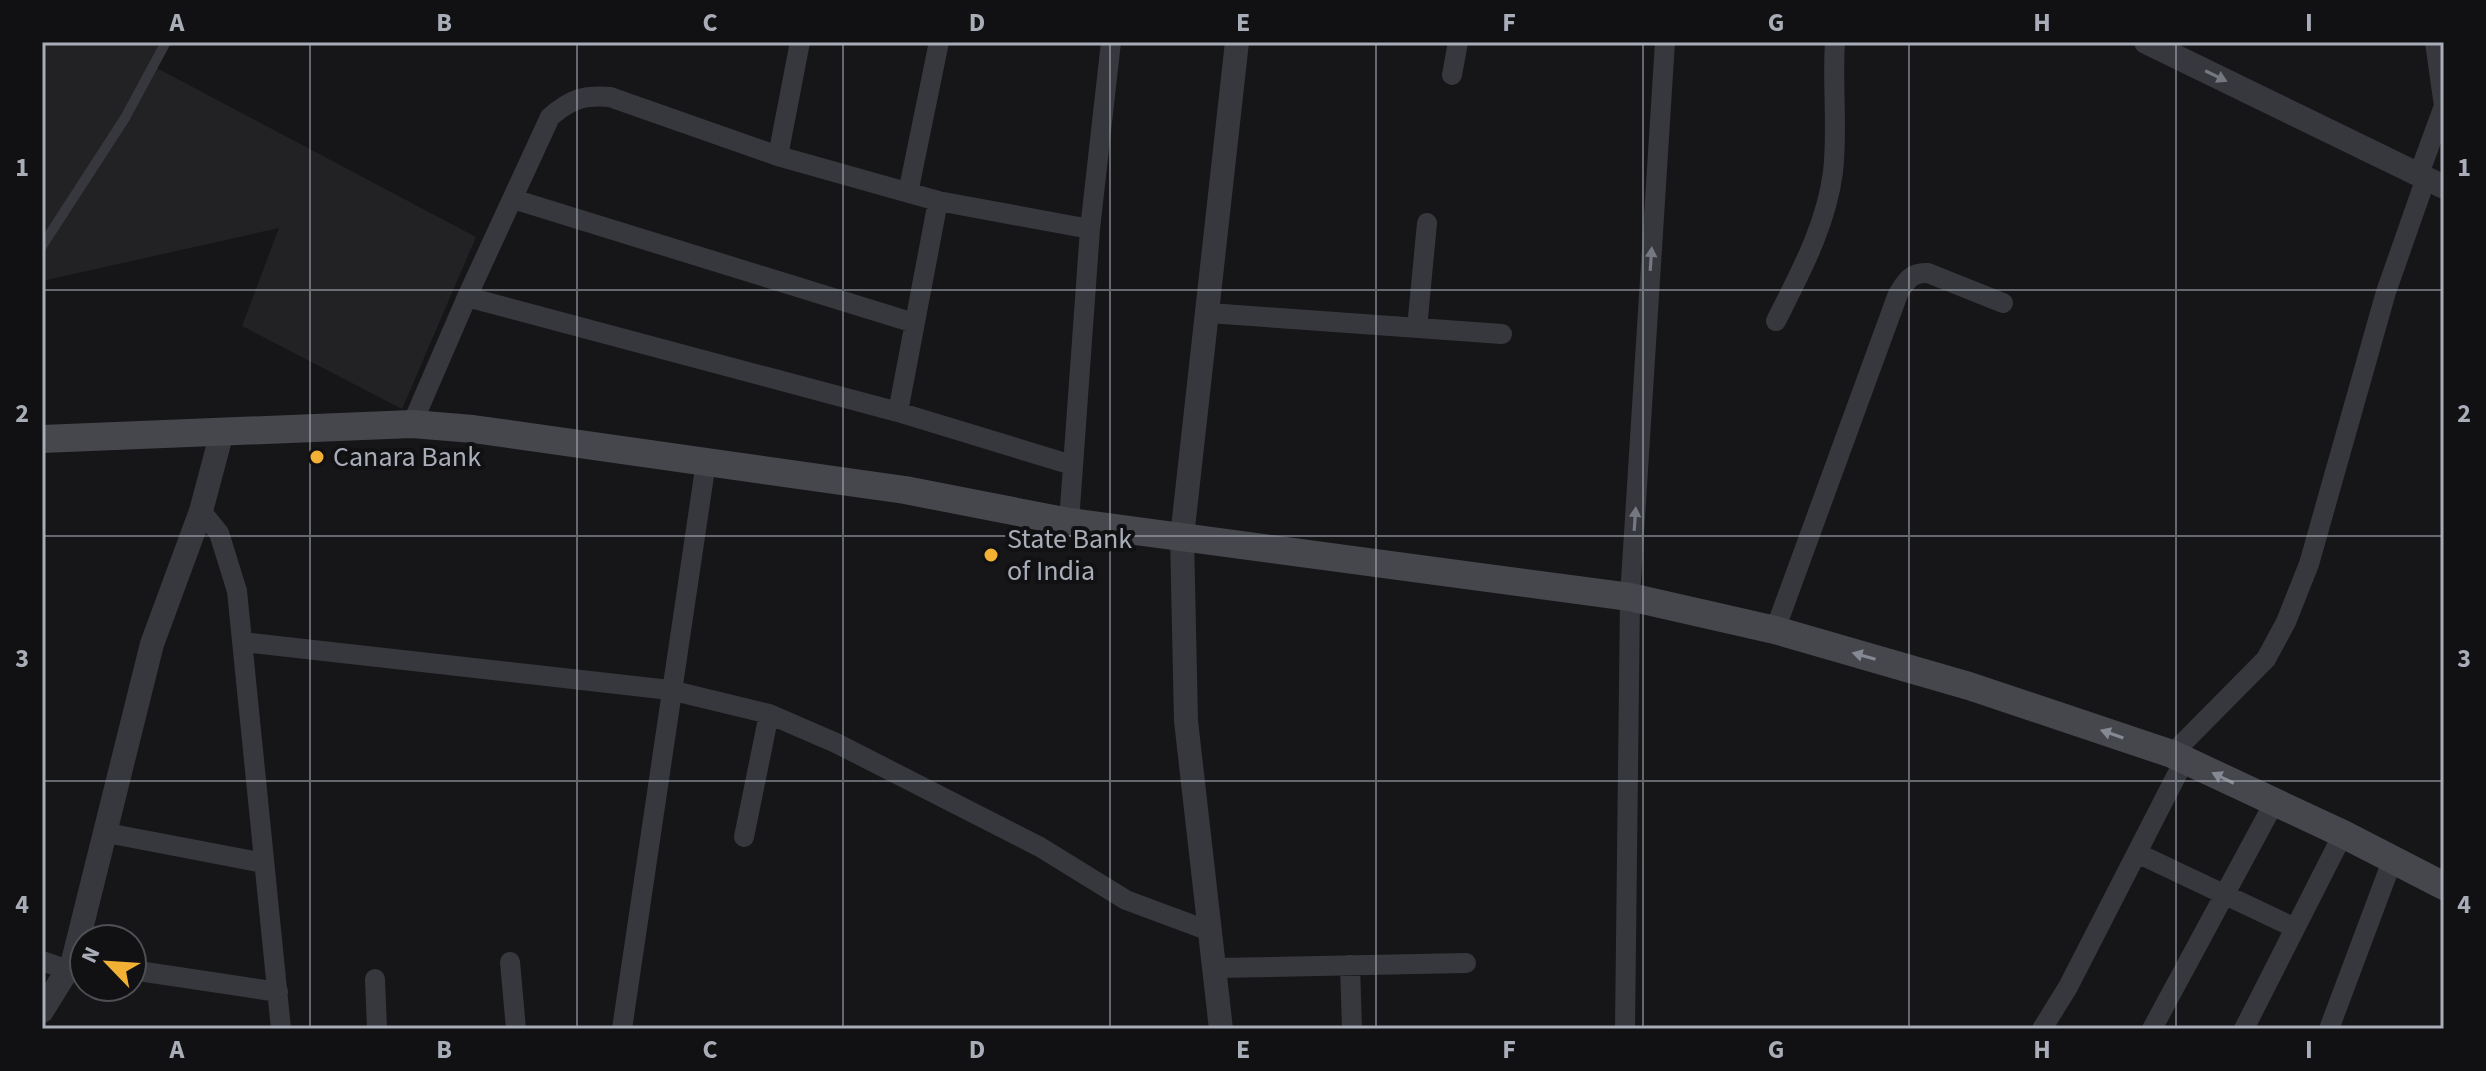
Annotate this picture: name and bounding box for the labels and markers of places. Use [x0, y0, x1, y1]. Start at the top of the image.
place label: Canara Bank [333, 437, 481, 477]
marker: Canara Bank [308, 448, 326, 466]
place label: State Bank of India [1007, 519, 1132, 591]
marker: State Bank of India [982, 546, 1000, 564]

